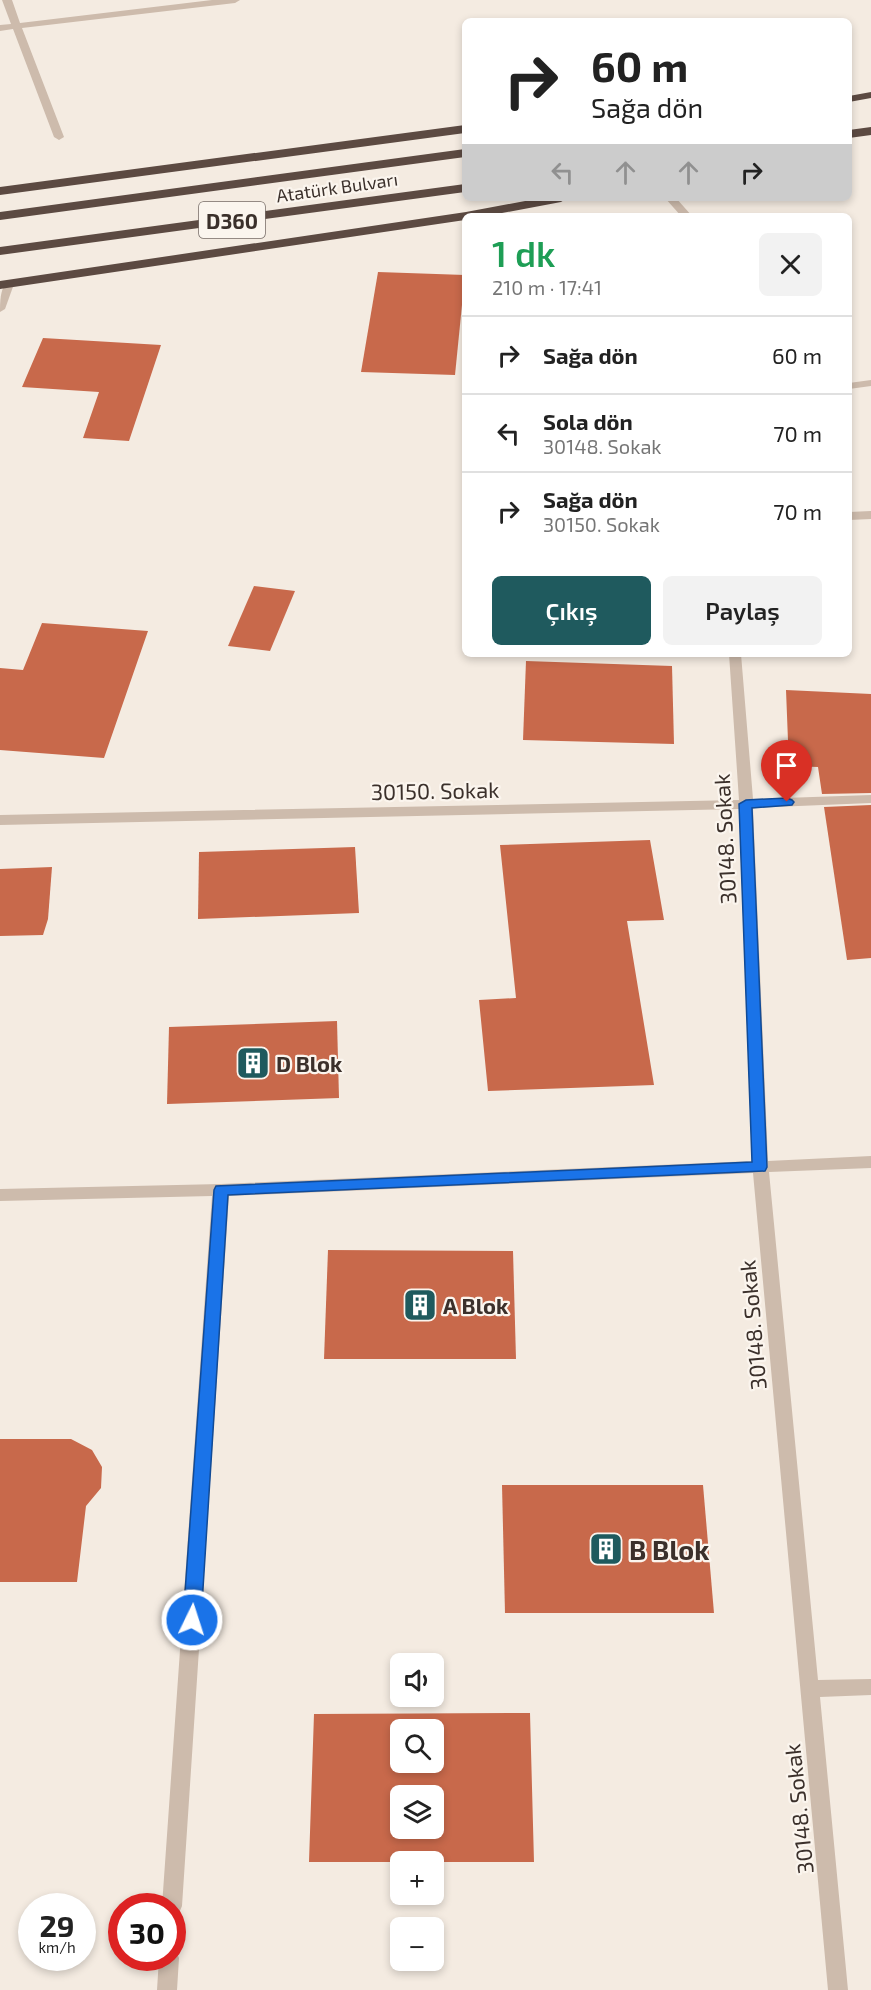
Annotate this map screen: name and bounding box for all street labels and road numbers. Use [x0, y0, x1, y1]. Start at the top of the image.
street label: Atatürk Bulvarı [275, 168, 399, 206]
road number: D360 [199, 202, 265, 238]
street label: 30148. Sokak [708, 773, 740, 905]
street label: 30150. Sokak [370, 776, 500, 804]
street label: 30148. Sokak [733, 1259, 771, 1391]
street label: 30148. Sokak [778, 1743, 818, 1875]

